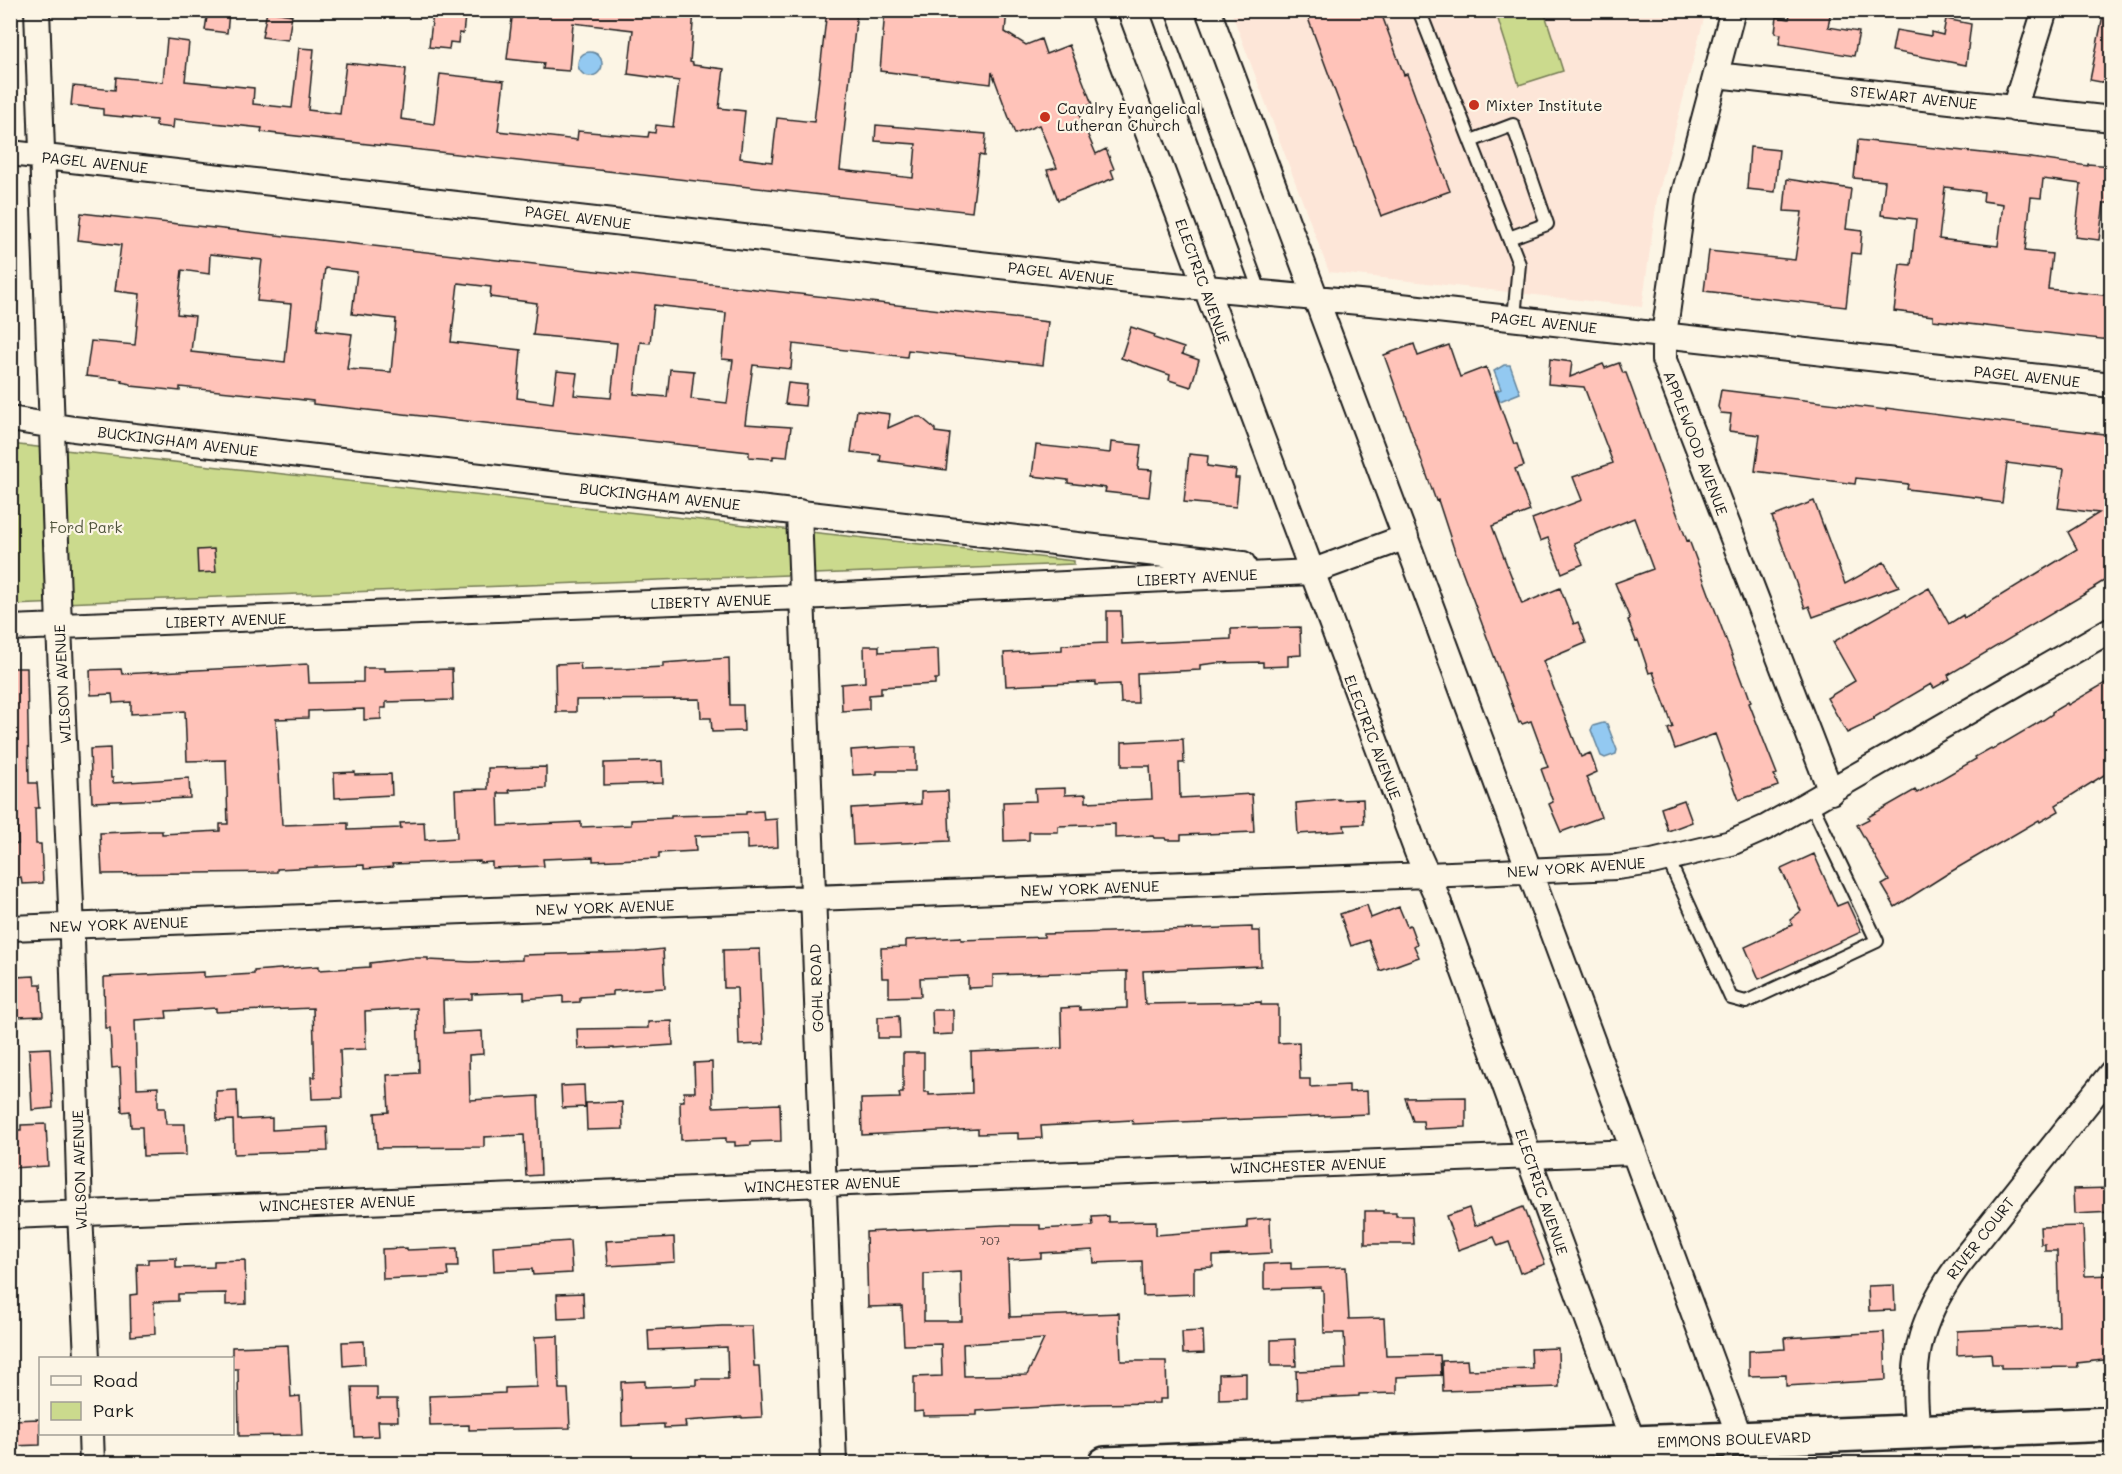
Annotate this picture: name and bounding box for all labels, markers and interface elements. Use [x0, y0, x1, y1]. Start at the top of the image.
street label: STEWART AVENUE [1849, 80, 1979, 114]
place label: Mixter Institute [1486, 95, 1602, 115]
place label: Cavalry Evangelical Lutheran Church [1057, 98, 1201, 135]
marker: Mixter Institute [1467, 98, 1481, 112]
marker: Cavalry Evangelical Lutheran Church [1038, 110, 1052, 124]
street label: PAGEL AVENUE [41, 146, 150, 178]
street label: PAGEL AVENUE [524, 201, 633, 233]
street label: ELECTRIC AVENUE [1171, 216, 1235, 347]
street label: PAGEL AVENUE [1007, 257, 1116, 289]
street label: PAGEL AVENUE [1490, 306, 1599, 338]
street label: PAGEL AVENUE [1973, 360, 2082, 392]
street label: APPLEWOOD AVENUE [1659, 368, 1733, 519]
street label: BUCKINGHAM AVENUE [97, 421, 260, 461]
street label: BUCKINGHAM AVENUE [579, 478, 742, 514]
park label: Ford Park [49, 517, 123, 537]
street label: LIBERTY AVENUE [1136, 564, 1258, 590]
street label: LIBERTY AVENUE [650, 589, 772, 613]
street label: LIBERTY AVENUE [165, 608, 287, 632]
street label: WILSON AVENUE [49, 623, 75, 744]
street label: ELECTRIC AVENUE [1340, 672, 1406, 803]
street label: NEW YORK AVENUE [1506, 852, 1646, 882]
street label: NEW YORK AVENUE [1020, 876, 1160, 900]
street label: NEW YORK AVENUE [535, 895, 675, 919]
street label: NEW YORK AVENUE [49, 912, 189, 936]
street label: GOHL ROAD [804, 943, 828, 1033]
street label: WILSON AVENUE [67, 1109, 91, 1230]
street label: ELECTRIC AVENUE [1511, 1126, 1573, 1258]
street label: WINCHESTER AVENUE [1229, 1152, 1387, 1178]
street label: WINCHESTER AVENUE [743, 1171, 901, 1197]
street label: WINCHESTER AVENUE [258, 1190, 416, 1216]
street label: RIVER COURT [1942, 1193, 2018, 1283]
house number: 707 [980, 1232, 1001, 1248]
legend [39, 1357, 234, 1435]
text: Road [93, 1368, 138, 1392]
text: Park [93, 1398, 134, 1422]
street label: EMMONS BOULEVARD [1657, 1426, 1811, 1452]

